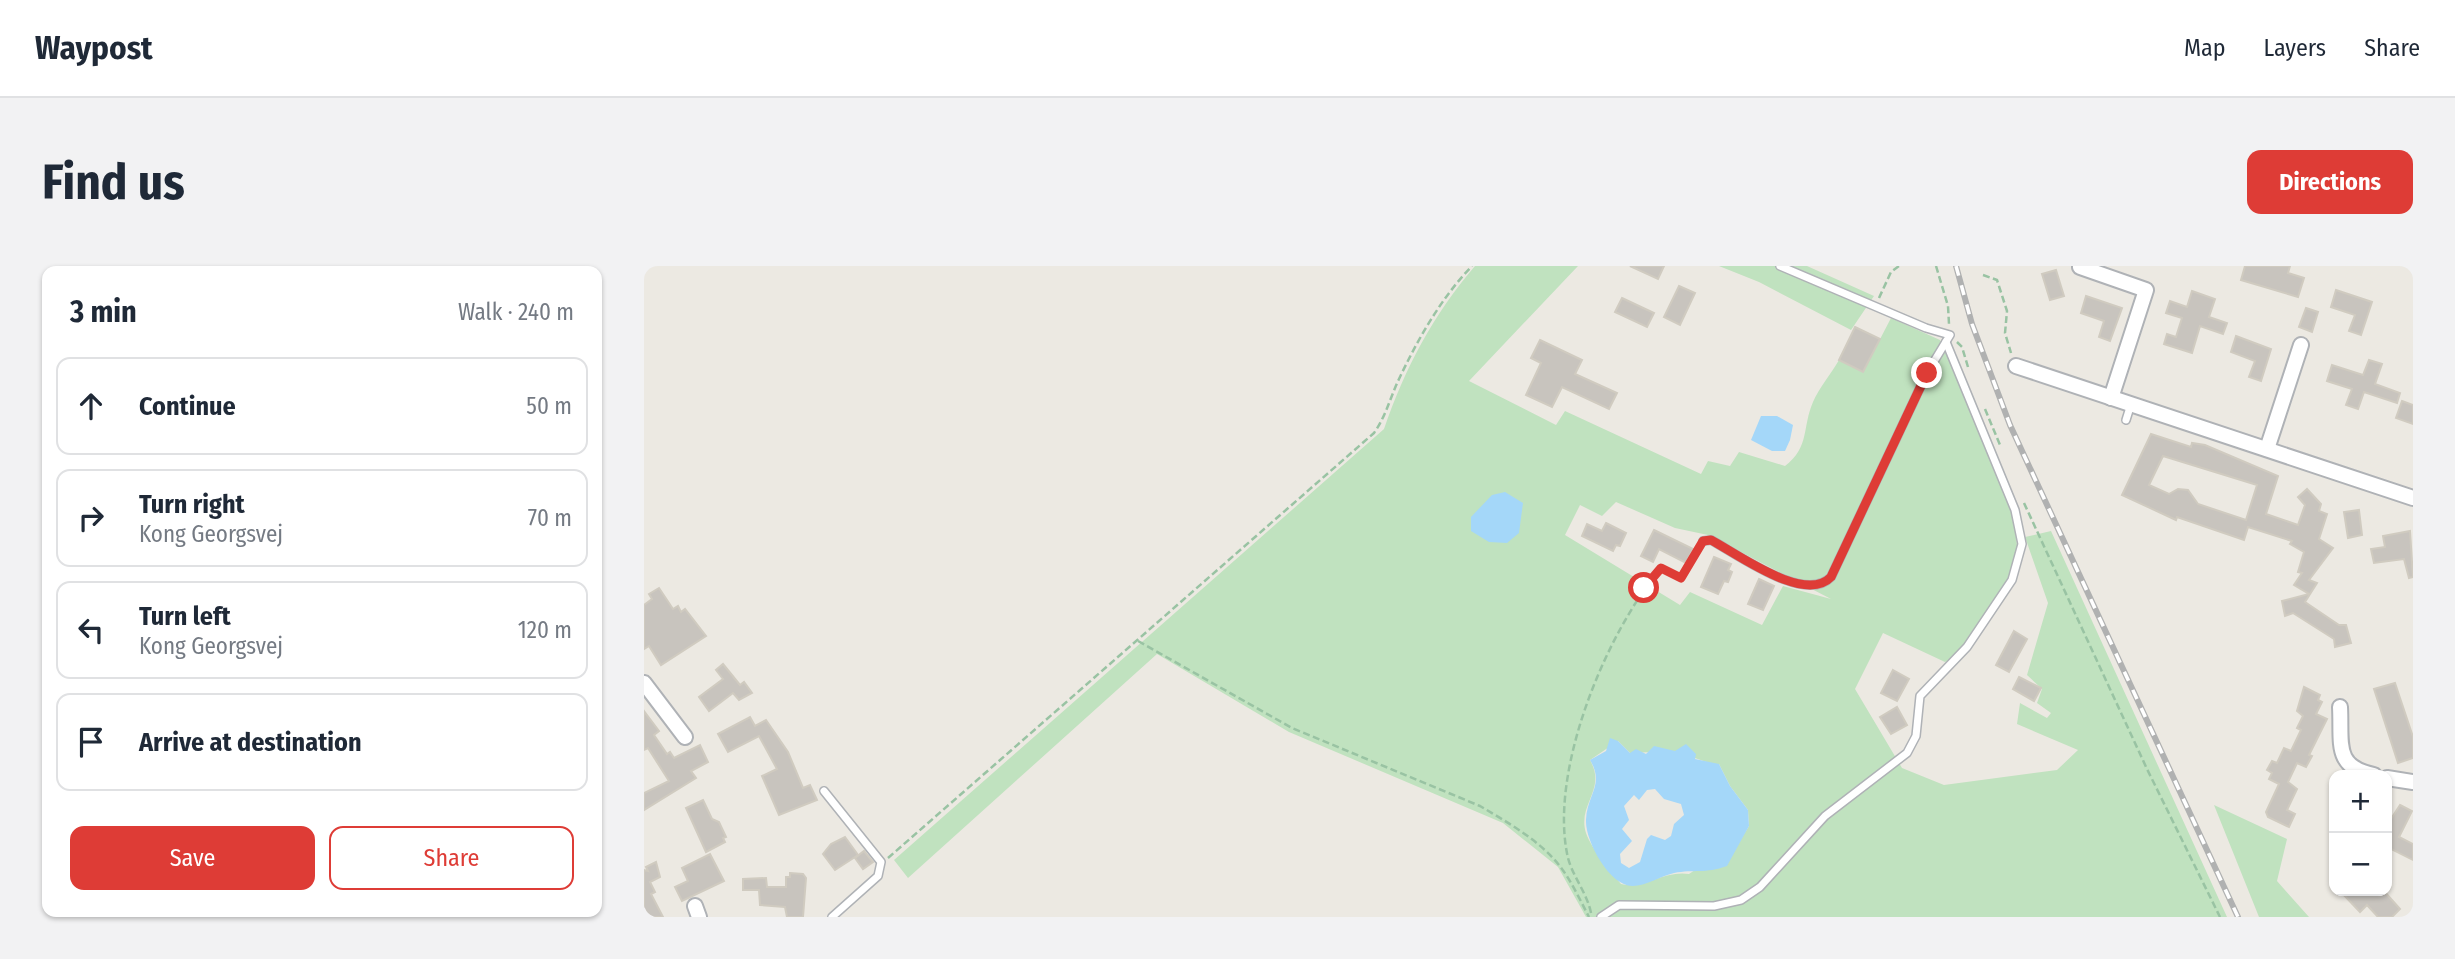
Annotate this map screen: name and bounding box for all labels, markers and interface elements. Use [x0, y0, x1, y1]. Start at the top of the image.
text: Waypost [35, 28, 153, 68]
text: Map [2184, 34, 2226, 62]
text: Layers [2264, 34, 2326, 62]
text: Share [2364, 34, 2420, 62]
button: Directions [2247, 150, 2413, 214]
text: Find us [42, 153, 185, 212]
text: 3 min [70, 294, 137, 330]
text: Walk · 240 m [458, 298, 574, 326]
route end [1911, 357, 1942, 388]
icon: ahead [72, 387, 110, 425]
text: Continue [139, 391, 236, 422]
text: 50 m [526, 392, 572, 420]
text: Turn right [139, 489, 245, 520]
icon: right [72, 499, 110, 537]
text: 70 m [528, 504, 572, 532]
text: Kong Georgsvej [139, 520, 283, 548]
route start [1628, 572, 1659, 603]
text: Turn left [139, 601, 231, 632]
icon: left [72, 611, 110, 649]
text: 120 m [518, 616, 572, 644]
text: Kong Georgsvej [139, 632, 283, 660]
icon: arrive [72, 723, 110, 761]
text: Arrive at destination [139, 727, 362, 758]
map controls [2329, 770, 2392, 896]
button: + [2329, 770, 2392, 833]
button: Save [70, 826, 315, 890]
button: Share [329, 826, 574, 890]
button: − [2329, 833, 2392, 896]

